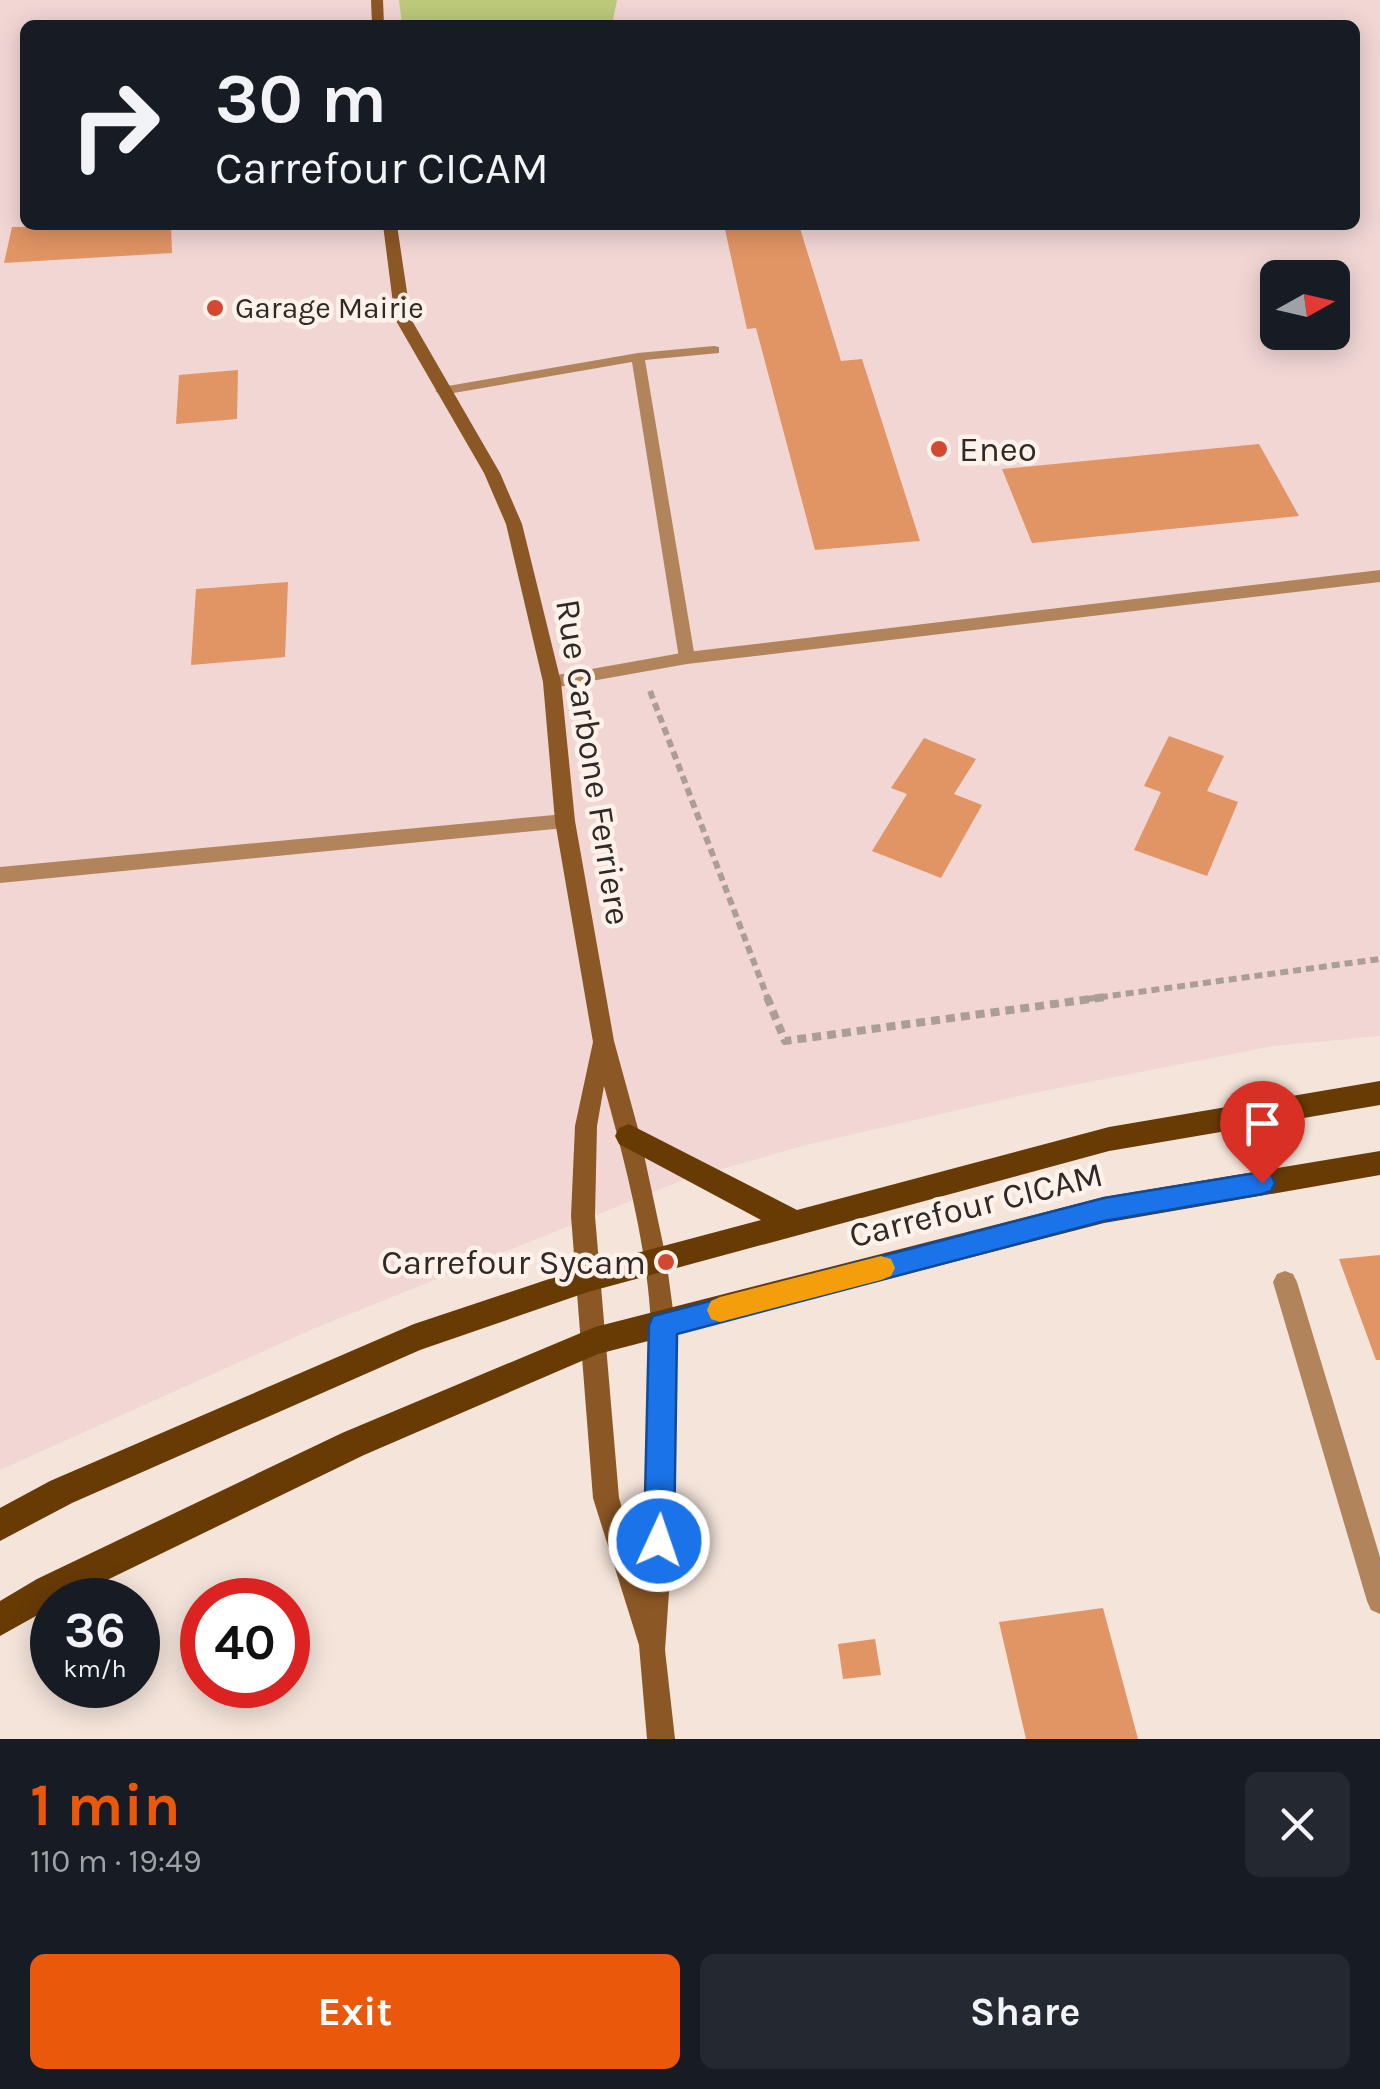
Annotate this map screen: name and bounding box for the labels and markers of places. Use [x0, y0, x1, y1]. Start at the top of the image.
place label: Garage Mairie [235, 290, 424, 326]
marker: Garage Mairie [204, 297, 226, 319]
place label: Eneo [959, 429, 1037, 470]
marker: Eneo [928, 438, 950, 460]
pin [1220, 1081, 1305, 1184]
place label: Carrefour Sycam [381, 1242, 646, 1283]
marker: Carrefour Sycam [655, 1251, 677, 1273]

